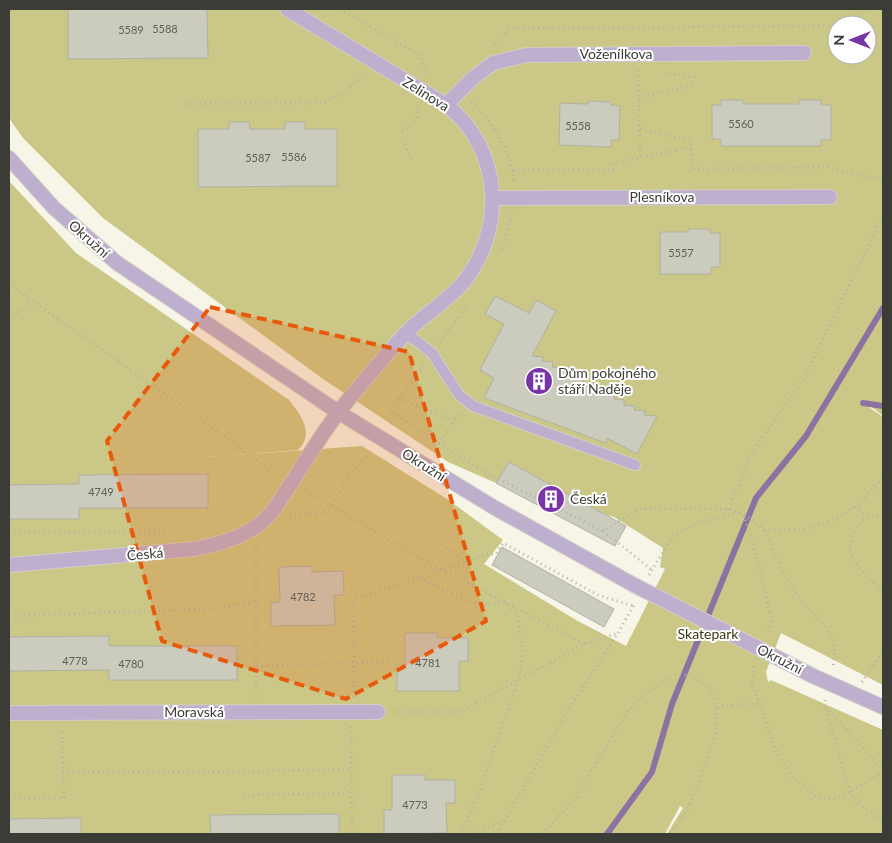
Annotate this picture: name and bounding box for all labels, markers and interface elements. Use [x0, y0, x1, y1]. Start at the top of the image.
north arrow [827, 15, 877, 65]
house number: 5588 [152, 22, 178, 35]
house number: 5589 [118, 23, 144, 36]
text: N [830, 35, 847, 45]
street label: Voženílkova [579, 45, 653, 62]
street label: Zelinova [400, 73, 453, 115]
house number: 5560 [728, 117, 754, 130]
house number: 5558 [565, 119, 591, 132]
house number: 5586 [281, 150, 307, 163]
house number: 5587 [245, 151, 271, 164]
street label: Plesníkova [629, 188, 695, 205]
street label: Okružní [65, 216, 114, 261]
house number: 5557 [668, 246, 694, 259]
place label: Dům pokojného stáří Naděje [558, 364, 656, 397]
building icon: Dům pokojného stáří Naděje [524, 366, 554, 396]
street label: Okružní [399, 444, 450, 485]
building icon: Česká [536, 484, 566, 514]
house number: 4749 [88, 485, 114, 498]
place label: Česká [570, 490, 607, 507]
street label: Česká [126, 543, 164, 564]
house number: 4782 [290, 590, 316, 603]
park label: Skatepark [678, 625, 739, 642]
street label: Okružní [755, 640, 806, 677]
house number: 4778 [62, 654, 88, 667]
house number: 4781 [415, 656, 441, 669]
house number: 4780 [118, 657, 144, 670]
street label: Moravská [164, 703, 224, 720]
house number: 4773 [402, 798, 428, 811]

